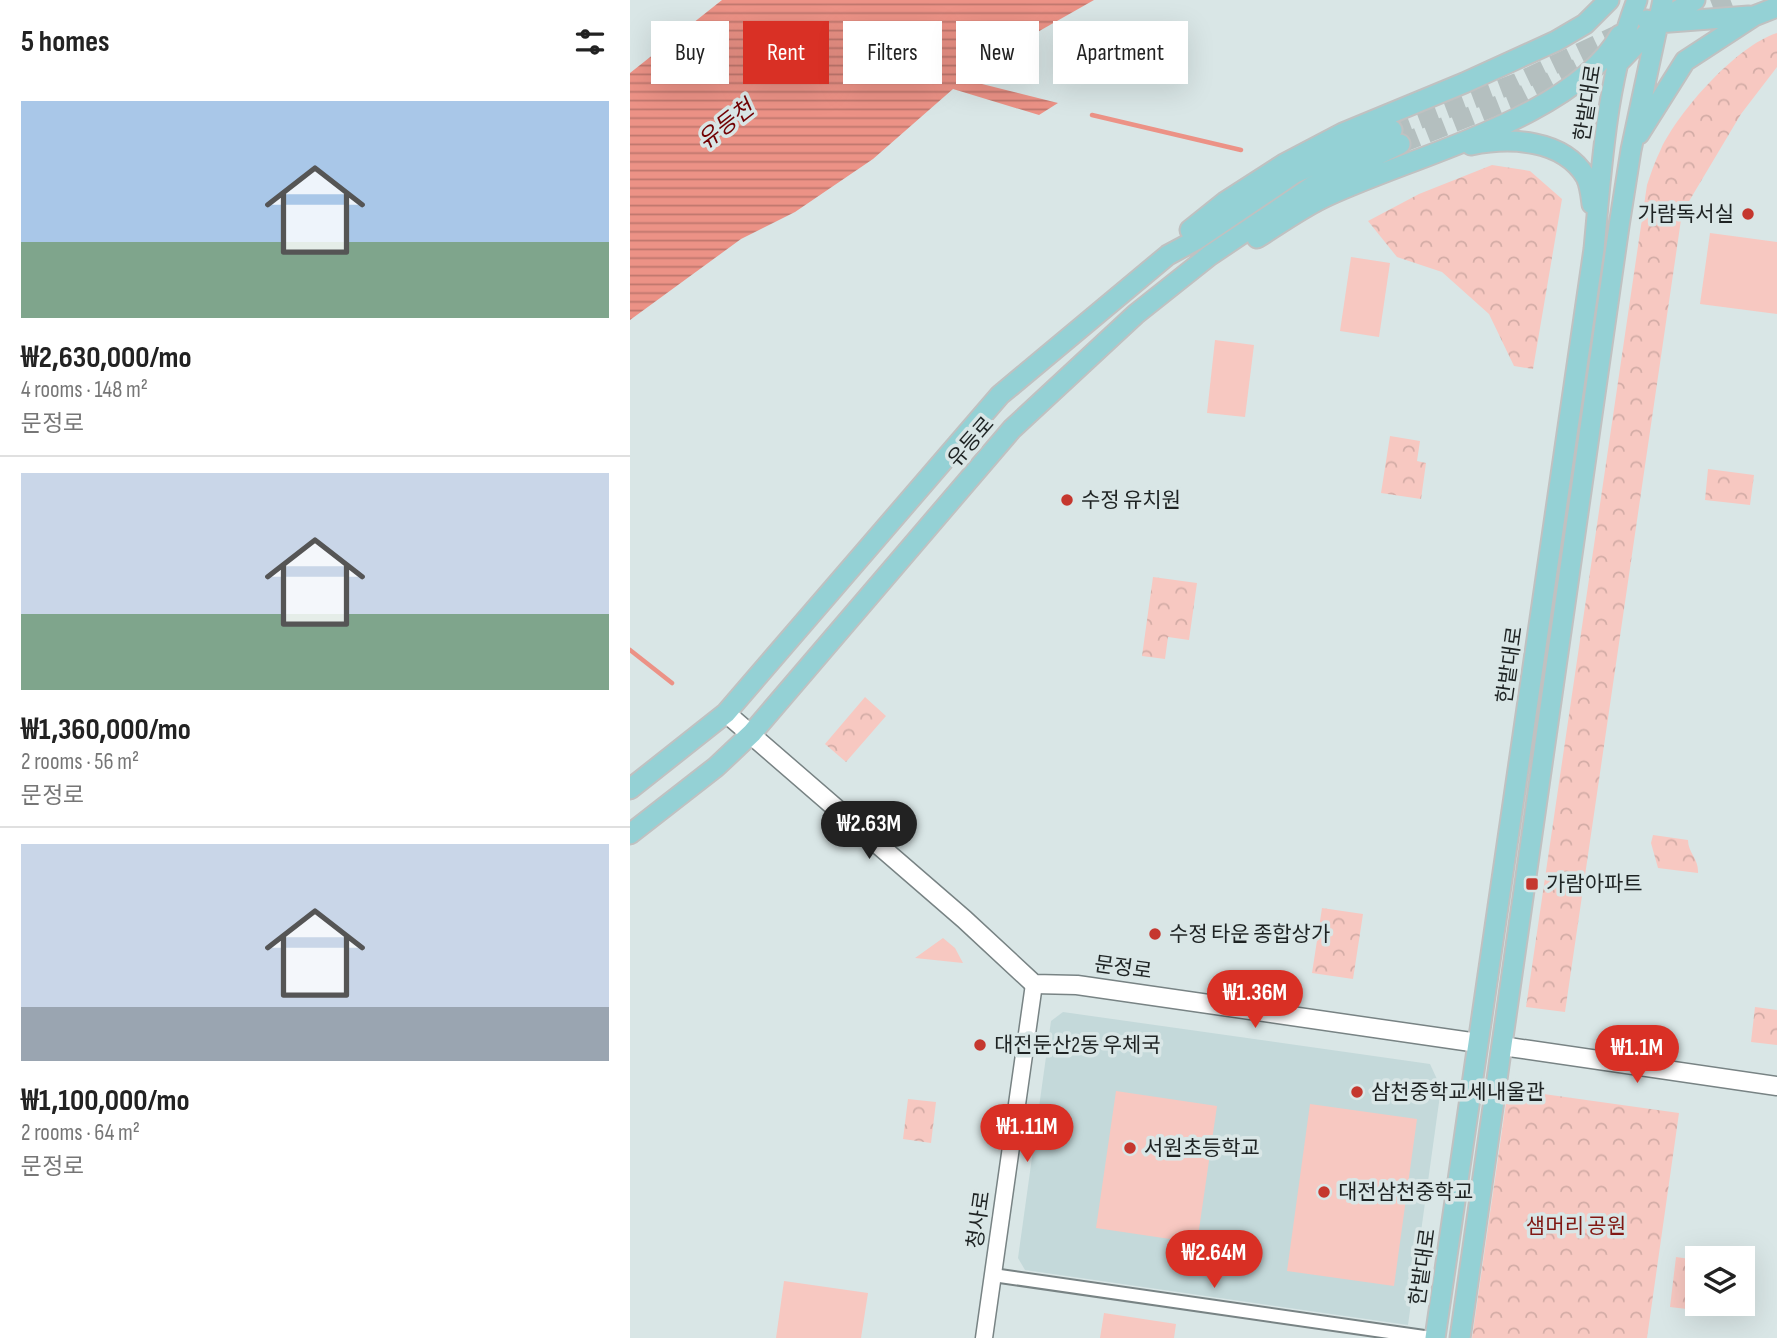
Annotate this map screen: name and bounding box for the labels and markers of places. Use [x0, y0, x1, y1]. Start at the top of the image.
place label: 가람독서실 [1637, 202, 1734, 227]
marker: 가람독서실 [1740, 206, 1756, 222]
place label: 수정 유치원 [1081, 488, 1181, 513]
marker: 수정 유치원 [1059, 492, 1075, 508]
pin: ₩2.63M [812, 802, 926, 861]
place label: 가람아파트 [1546, 872, 1643, 897]
marker: 가람아파트 [1524, 876, 1540, 892]
place label: 수정 타운 종합상가 [1169, 922, 1330, 947]
marker: 수정 타운 종합상가 [1147, 926, 1163, 942]
pin: ₩1.36M [1198, 970, 1312, 1030]
pin: ₩1.1M [1588, 1026, 1686, 1085]
place label: 대전둔산2동 우체국 [994, 1033, 1161, 1058]
marker: 대전둔산2동 우체국 [972, 1037, 988, 1053]
place label: 삼천중학교세내울관 [1371, 1080, 1545, 1105]
marker: 삼천중학교세내울관 [1349, 1084, 1365, 1100]
pin: ₩1.11M [970, 1104, 1084, 1164]
place label: 서원초등학교 [1144, 1136, 1260, 1161]
marker: 서원초등학교 [1122, 1140, 1138, 1156]
place label: 대전삼천중학교 [1338, 1180, 1473, 1205]
marker: 대전삼천중학교 [1316, 1184, 1332, 1200]
pin: ₩2.64M [1157, 1230, 1271, 1290]

